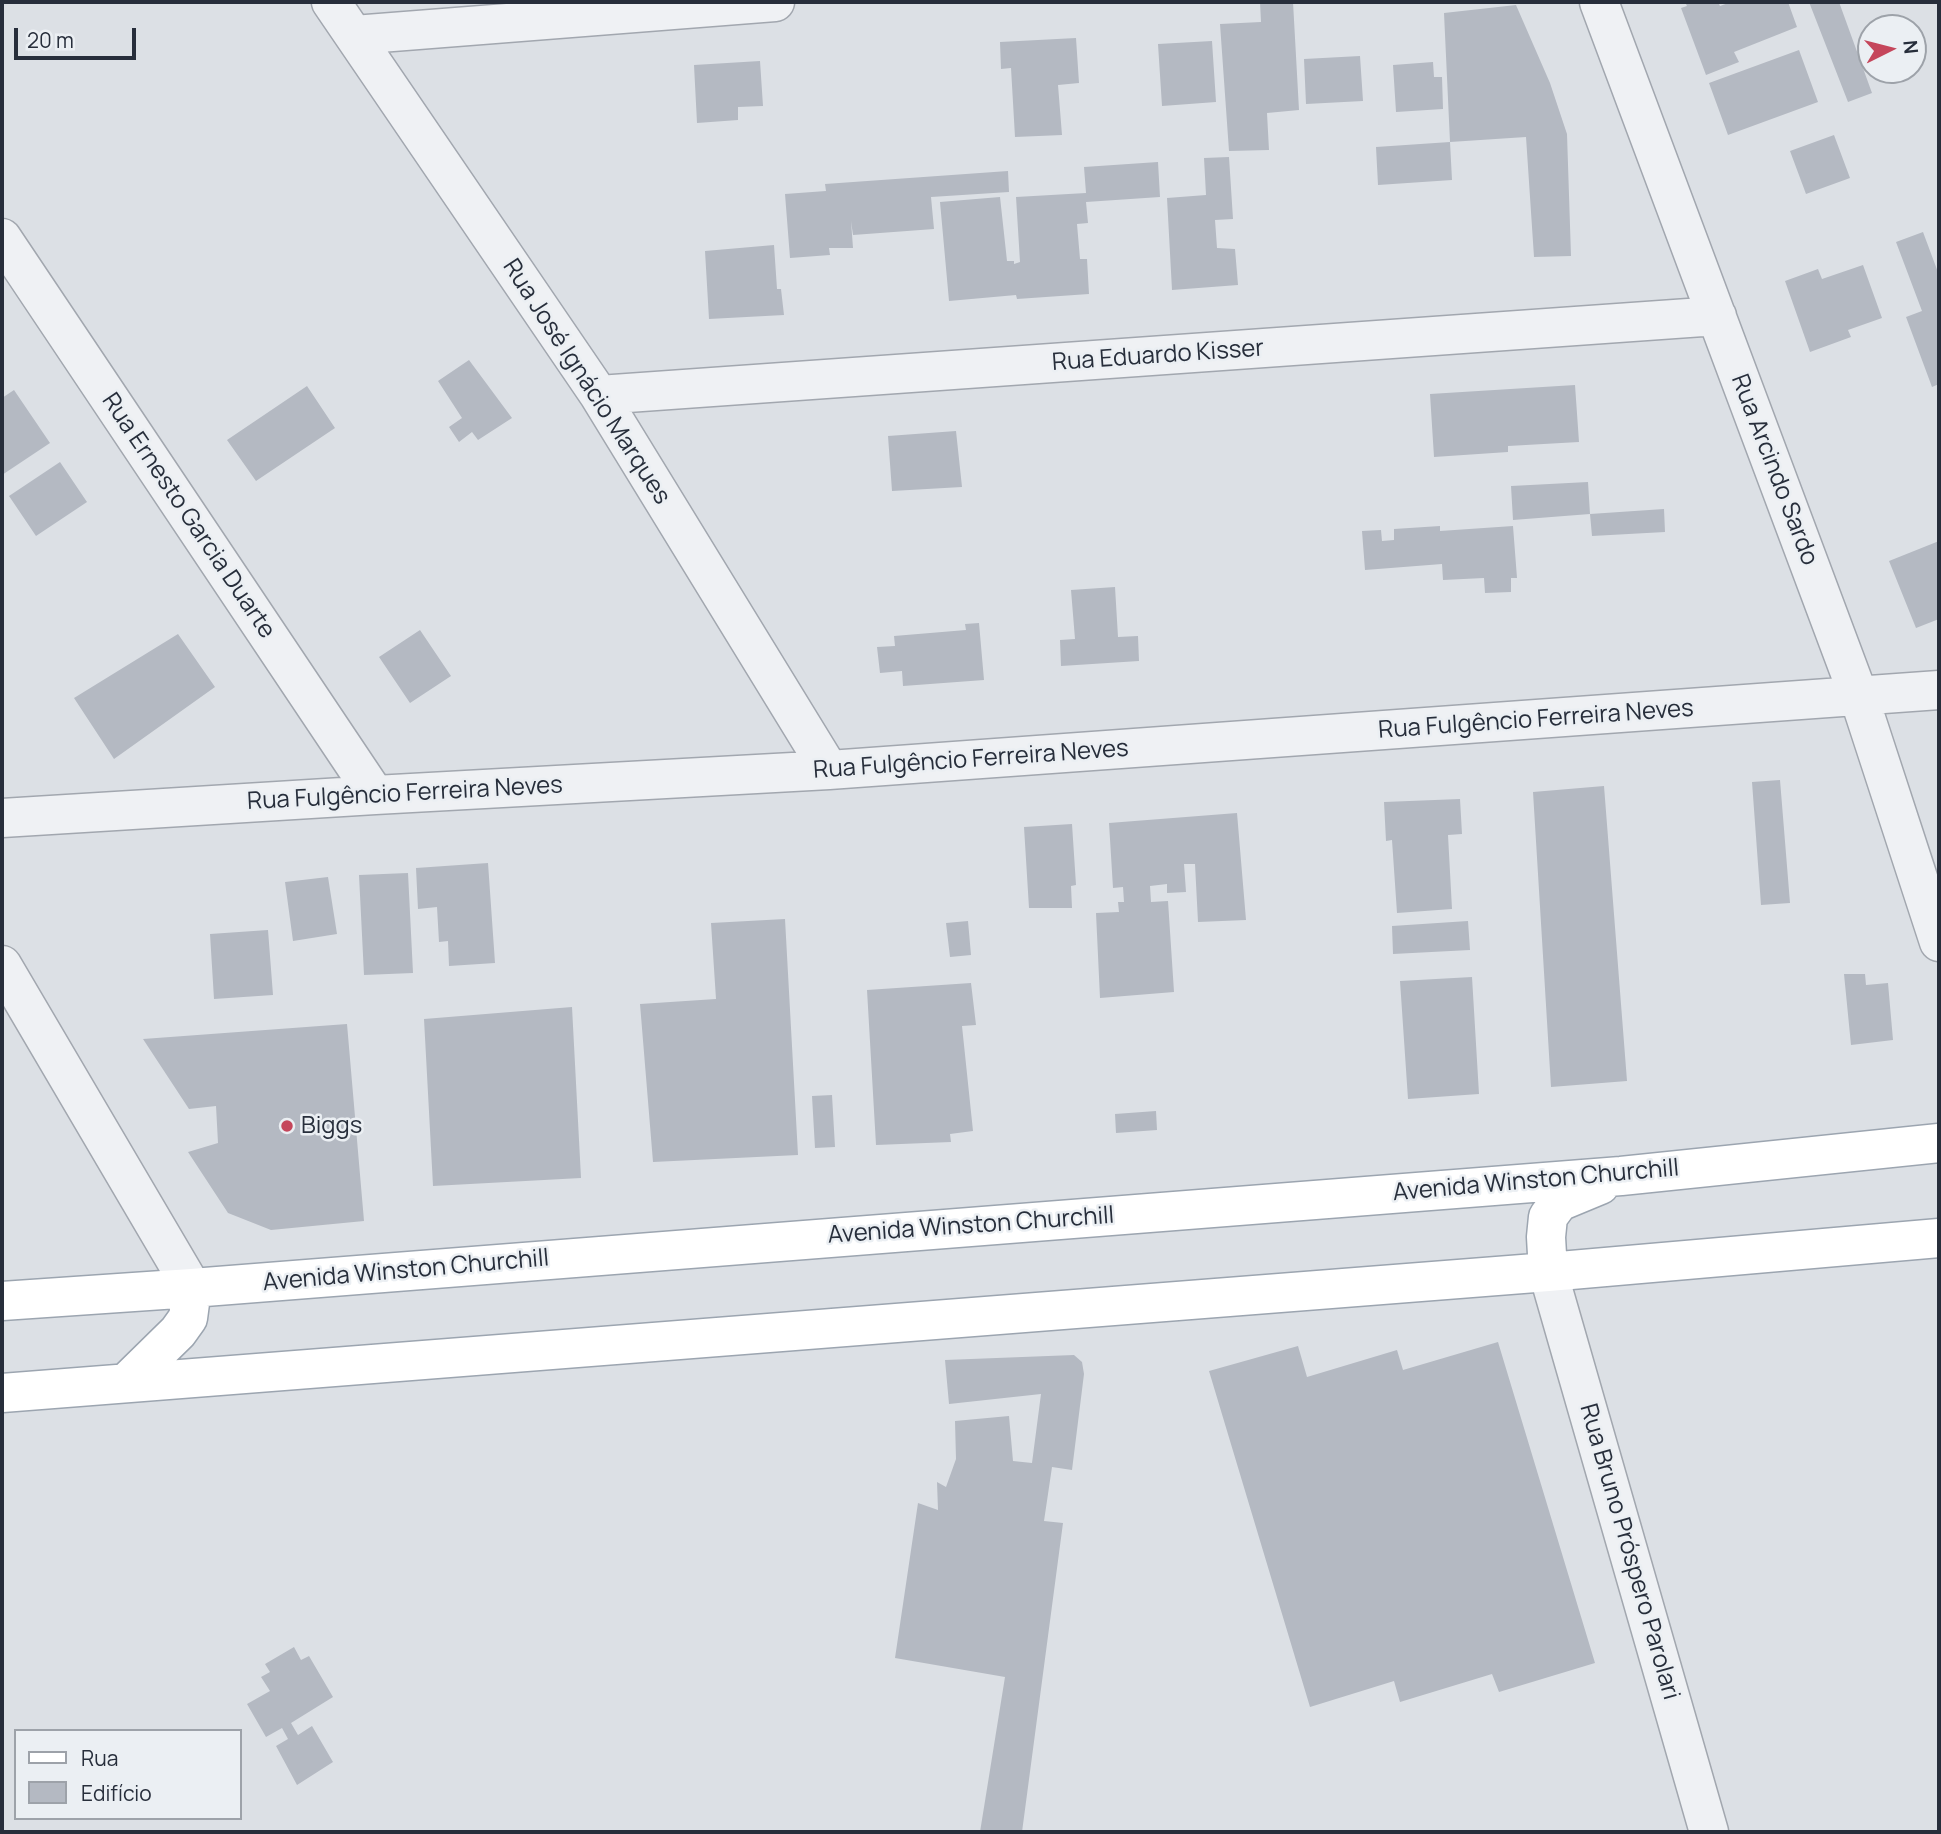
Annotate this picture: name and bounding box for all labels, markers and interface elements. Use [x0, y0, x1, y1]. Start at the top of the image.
scale bar [18, 14, 140, 58]
north arrow [1857, 14, 1927, 84]
text: 20 m [27, 26, 74, 54]
text: N [1897, 39, 1925, 55]
street label: Rua José Ignácio Marques [496, 254, 676, 510]
street label: Rua Eduardo Kisser [1051, 334, 1265, 378]
street label: Rua Arcindo Sardo [1724, 371, 1824, 569]
street label: Rua Ernesto Garcia Duarte [95, 388, 281, 644]
street label: Rua Fulgêncio Ferreira Neves [1377, 695, 1695, 745]
street label: Rua Fulgêncio Ferreira Neves [812, 735, 1130, 785]
street label: Rua Fulgêncio Ferreira Neves [246, 771, 564, 817]
place label: Biggs [301, 1112, 362, 1140]
marker: Biggs [279, 1118, 295, 1134]
street label: Avenida Winston Churchill [1392, 1154, 1680, 1208]
street label: Avenida Winston Churchill [827, 1202, 1115, 1250]
street label: Avenida Winston Churchill [262, 1244, 550, 1298]
street label: Rua Bruno Próspero Parolari [1573, 1401, 1685, 1703]
legend [14, 1729, 242, 1820]
text: Rua [81, 1744, 118, 1772]
text: Edifício [81, 1779, 152, 1807]

